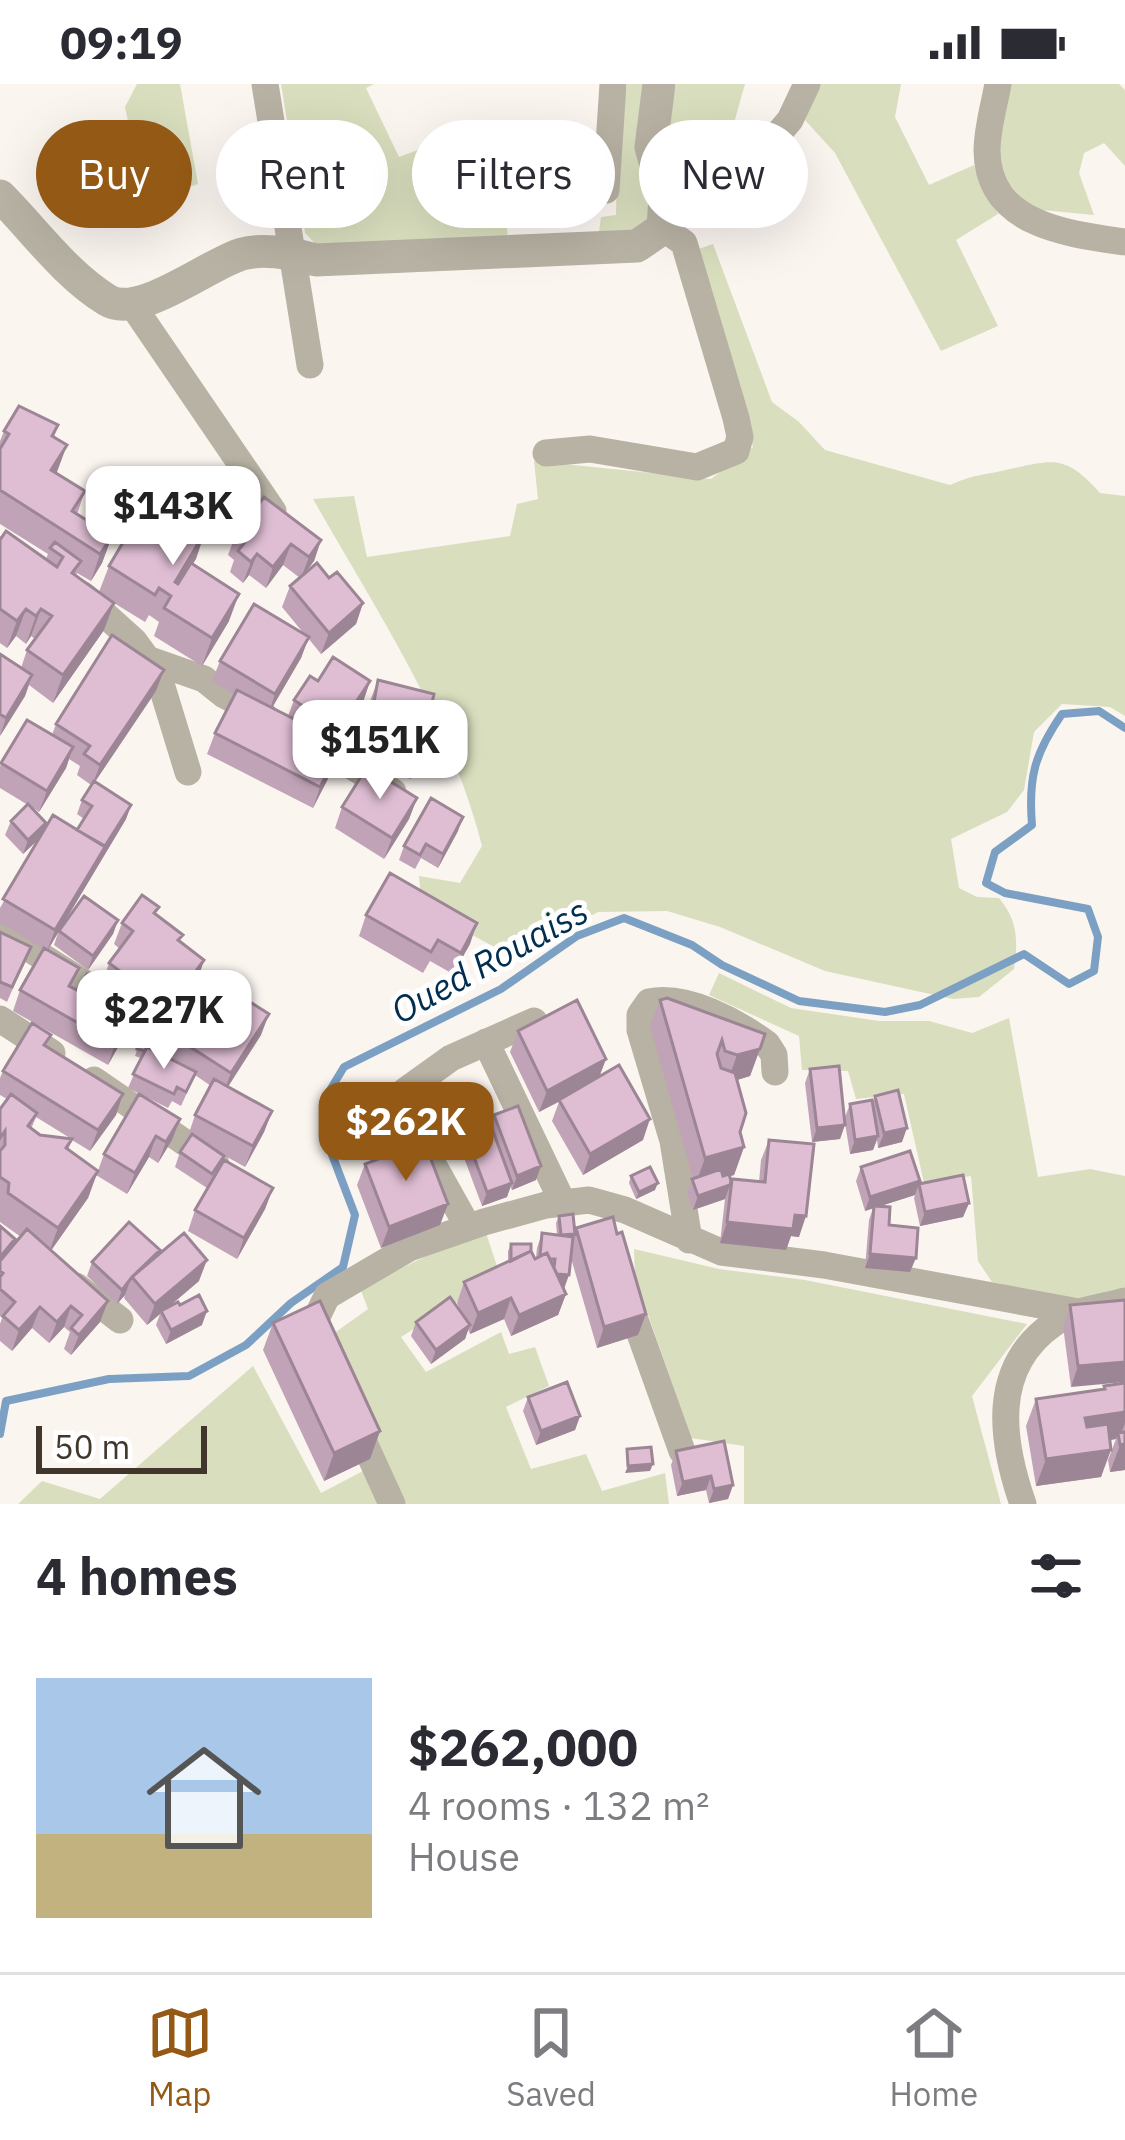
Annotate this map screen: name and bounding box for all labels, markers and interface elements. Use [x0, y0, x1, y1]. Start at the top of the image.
text: 09:19 [60, 13, 183, 71]
chip: Buy [36, 120, 192, 228]
chip: Rent [216, 120, 388, 228]
chip: Filters [412, 120, 615, 228]
chip: New [639, 120, 808, 228]
pin: $143K [89, 466, 257, 568]
text: $143K [113, 479, 233, 530]
pin: $151K [296, 700, 464, 802]
text: $151K [320, 713, 440, 764]
water label: Oued Rouaiss [382, 887, 596, 1033]
pin: $227K [80, 970, 248, 1072]
text: $227K [104, 983, 224, 1034]
pin: $262K [322, 1082, 490, 1184]
text: $262K [346, 1095, 466, 1146]
scale bar [36, 1420, 207, 1473]
text: 50 m [54, 1425, 130, 1468]
text: 4 homes [36, 1543, 238, 1609]
icon: filters [1023, 1543, 1089, 1609]
text: $262,000 [408, 1714, 638, 1780]
icon: home [132, 1726, 276, 1870]
text: 4 rooms · 132 m² [408, 1780, 710, 1831]
text: House [408, 1831, 520, 1882]
tab: Map [147, 2000, 213, 2115]
tab: Saved [506, 2000, 596, 2115]
tab: Home [889, 2000, 978, 2115]

